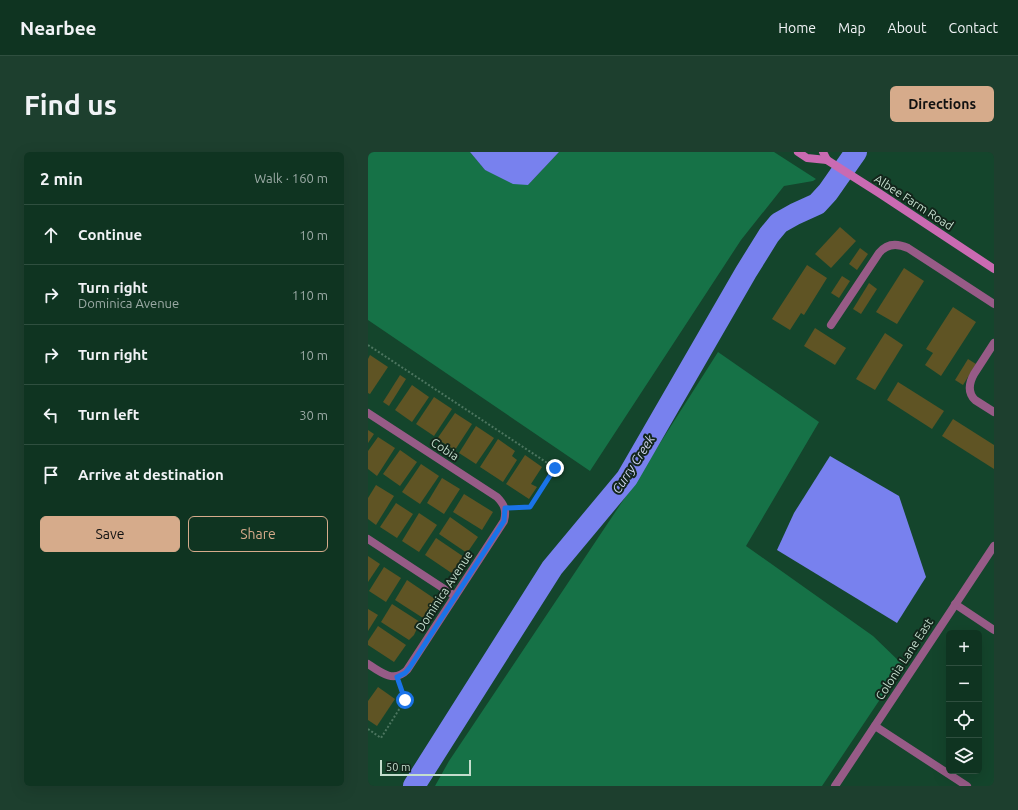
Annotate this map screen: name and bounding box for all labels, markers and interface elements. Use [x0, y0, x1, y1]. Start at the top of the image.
text: Nearbee [20, 17, 97, 39]
text: Home [778, 20, 816, 36]
text: Map [838, 20, 866, 36]
text: About [888, 20, 927, 36]
text: Contact [949, 20, 998, 36]
button: Directions [890, 86, 994, 122]
text: Find us [24, 89, 117, 120]
text: 2 min [40, 169, 83, 188]
text: Walk · 160 m [254, 171, 328, 185]
street label: Albee Farm Road [872, 172, 956, 232]
icon: ahead [40, 224, 62, 246]
text: Continue [78, 226, 142, 243]
text: 10 m [299, 228, 328, 242]
text: Turn right [78, 279, 148, 296]
icon: right [40, 284, 62, 306]
text: 110 m [292, 288, 328, 302]
text: Dominica Avenue [78, 296, 179, 310]
icon: right [40, 344, 62, 366]
text: Turn right [78, 346, 148, 363]
text: 10 m [299, 348, 328, 362]
icon: left [40, 404, 62, 426]
text: Turn left [78, 406, 139, 423]
text: 30 m [299, 408, 328, 422]
water label: Curry Creek [609, 432, 657, 496]
street label: Cobia [429, 435, 461, 463]
route end [546, 459, 564, 477]
icon: arrive [40, 464, 62, 486]
text: Arrive at destination [78, 466, 224, 483]
button: Save [40, 516, 180, 552]
button: Share [188, 516, 328, 552]
street label: Dominica Avenue [413, 548, 475, 634]
street label: Colonia Lane East [873, 616, 935, 702]
map controls [946, 630, 982, 774]
button: + [946, 630, 982, 666]
button: − [946, 666, 982, 702]
route start [396, 691, 414, 709]
button: locate [946, 702, 982, 738]
button: layers [946, 738, 982, 774]
scale bar [380, 758, 471, 777]
text: 50 m [386, 761, 410, 773]

